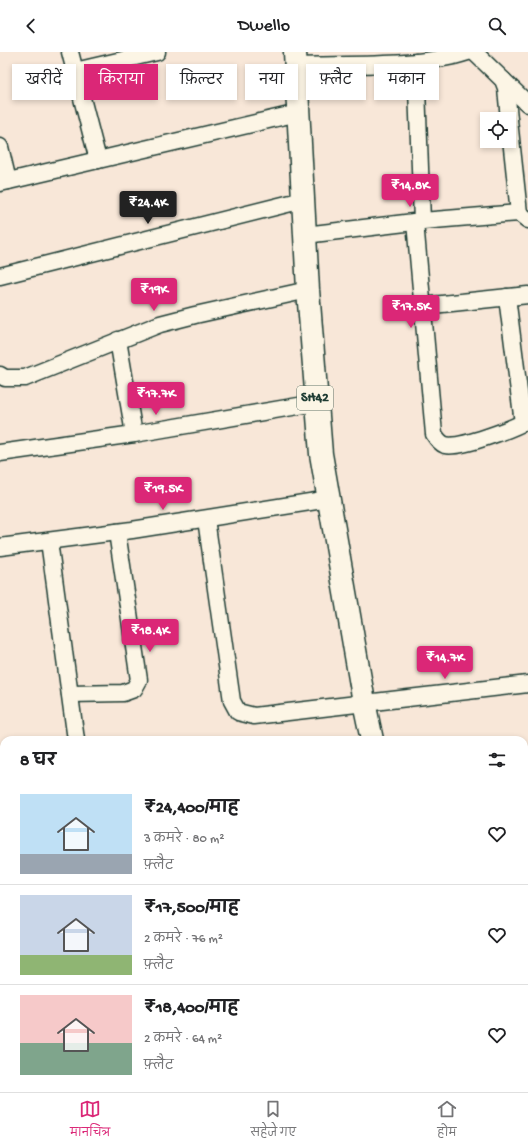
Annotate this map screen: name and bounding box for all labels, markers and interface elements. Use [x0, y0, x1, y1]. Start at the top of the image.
icon: back [20, 15, 42, 37]
icon: search [486, 15, 508, 37]
text: Dwello [238, 16, 290, 37]
chip: खरीदें [12, 64, 76, 100]
chip: किराया [84, 64, 158, 100]
chip: फ़िल्टर [166, 64, 237, 100]
chip: नया [245, 64, 298, 100]
chip: फ़्लैट [306, 64, 366, 100]
chip: मकान [374, 64, 439, 100]
map controls [480, 112, 516, 148]
button: locate [480, 112, 516, 148]
pin: ₹14.8K [377, 174, 443, 208]
text: ₹14.8K [391, 179, 429, 194]
pin: ₹24.4K [115, 191, 181, 225]
text: ₹24.4K [129, 196, 167, 211]
pin: ₹19K [130, 278, 178, 312]
text: ₹19K [140, 283, 168, 298]
pin: ₹17.5K [378, 295, 444, 329]
text: ₹17.5K [391, 300, 431, 315]
pin: ₹17.7K [123, 382, 189, 416]
road number: SH42 [297, 386, 333, 410]
text: ₹17.7K [137, 387, 175, 402]
pin: ₹19.5K [130, 477, 196, 511]
text: ₹19.5K [144, 482, 182, 497]
pin: ₹18.4K [117, 619, 183, 653]
text: ₹18.4K [131, 624, 169, 639]
pin: ₹14.7K [412, 646, 478, 680]
text: ₹14.7K [426, 651, 464, 666]
icon: filters [486, 749, 508, 771]
text: 8 घर [20, 752, 56, 772]
text: ₹24,400/माह [144, 799, 239, 819]
icon: home [52, 810, 100, 858]
icon: heart [486, 823, 508, 845]
text: 3 कमरे · 80 m² [144, 832, 224, 847]
text: फ़्लैट [144, 859, 174, 874]
text: ₹17,500/माह [144, 899, 239, 919]
icon: home [52, 911, 100, 959]
icon: heart [486, 924, 508, 946]
text: 2 कमरे · 76 m² [144, 932, 223, 947]
text: फ़्लैट [144, 959, 174, 974]
text: ₹18,400/माह [144, 999, 239, 1019]
icon: home [52, 1011, 100, 1059]
icon: heart [486, 1024, 508, 1046]
text: 2 कमरे · 64 m² [144, 1032, 222, 1047]
text: फ़्लैट [144, 1059, 174, 1074]
tab: मानचित्र [70, 1098, 110, 1144]
tab: सहेजे गए [250, 1098, 296, 1144]
tab: होम [436, 1098, 458, 1144]

